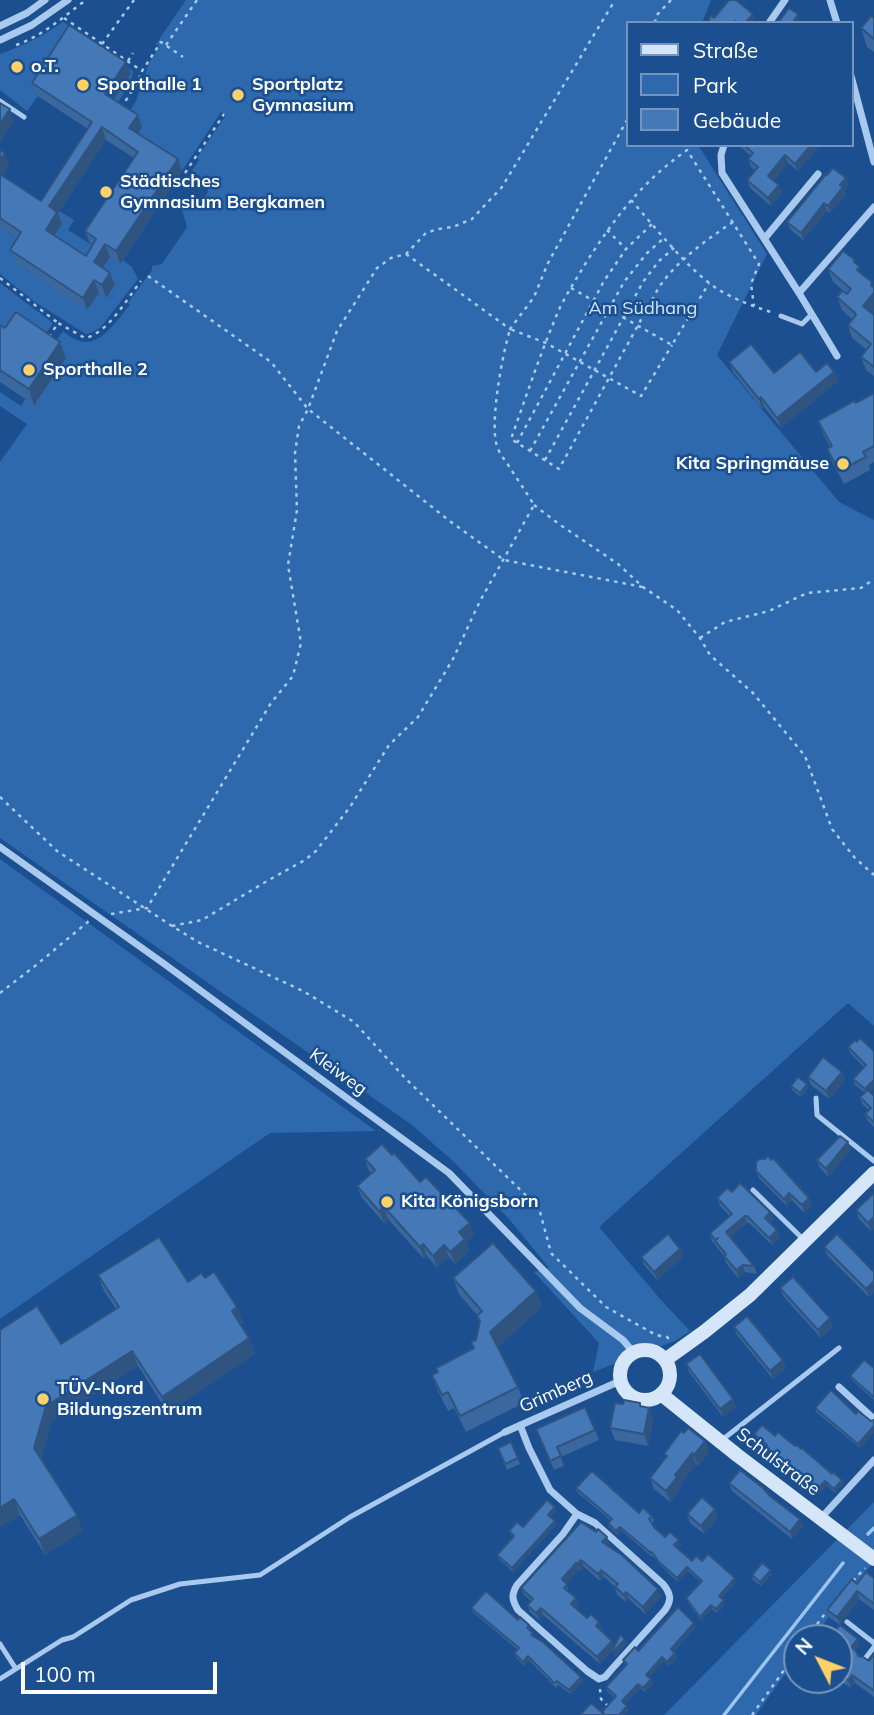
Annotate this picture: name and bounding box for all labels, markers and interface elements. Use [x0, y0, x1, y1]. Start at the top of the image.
legend [626, 21, 853, 147]
text: Straße [693, 37, 758, 63]
place label: o.T. [31, 56, 59, 78]
marker: o.T. [9, 59, 25, 75]
text: Park [693, 72, 737, 98]
place label: Sporthalle 1 [97, 74, 202, 96]
place label: Sportplatz Gymnasium [252, 74, 354, 116]
marker: Sporthalle 1 [75, 77, 91, 93]
marker: Sportplatz Gymnasium [230, 87, 246, 103]
text: Gebäude [693, 107, 781, 133]
place label: Städtisches Gymnasium Bergkamen [120, 171, 325, 214]
marker: Städtisches Gymnasium Bergkamen [98, 184, 114, 200]
park label: Am Südhang [589, 298, 697, 320]
place label: Sporthalle 2 [43, 359, 148, 381]
marker: Sporthalle 2 [21, 362, 37, 378]
place label: Kita Springmäuse [676, 453, 829, 475]
marker: Kita Springmäuse [835, 456, 851, 472]
street label: Kleiweg [305, 1044, 371, 1100]
place label: Kita Königsborn [401, 1191, 539, 1213]
marker: Kita Königsborn [379, 1194, 395, 1210]
street label: Grimberg [516, 1366, 596, 1418]
place label: TÜV-Nord Bildungszentrum [57, 1378, 202, 1420]
marker: TÜV-Nord Bildungszentrum [35, 1391, 51, 1407]
street label: Schulstraße [732, 1424, 824, 1500]
north arrow [783, 1624, 853, 1694]
text: N [790, 1633, 818, 1660]
scale bar [24, 1648, 220, 1692]
text: 100 m [34, 1661, 96, 1687]

